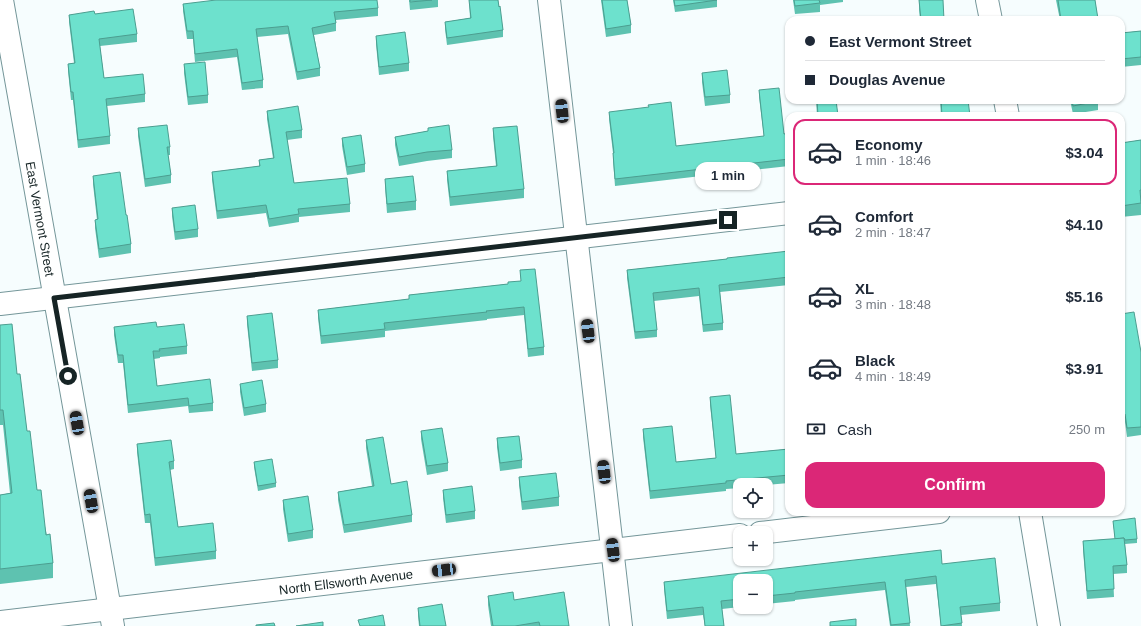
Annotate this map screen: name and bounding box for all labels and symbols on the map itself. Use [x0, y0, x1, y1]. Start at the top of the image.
car [555, 98, 569, 124]
street label: East Vermont Street [23, 160, 58, 278]
callout: 1 min [695, 162, 761, 190]
route end [719, 211, 737, 229]
car [581, 318, 595, 344]
route start [59, 367, 77, 385]
car [69, 410, 85, 436]
car [597, 459, 611, 485]
car [83, 488, 99, 514]
car [606, 537, 620, 563]
car [431, 563, 457, 577]
street label: North Ellsworth Avenue [278, 566, 414, 598]

